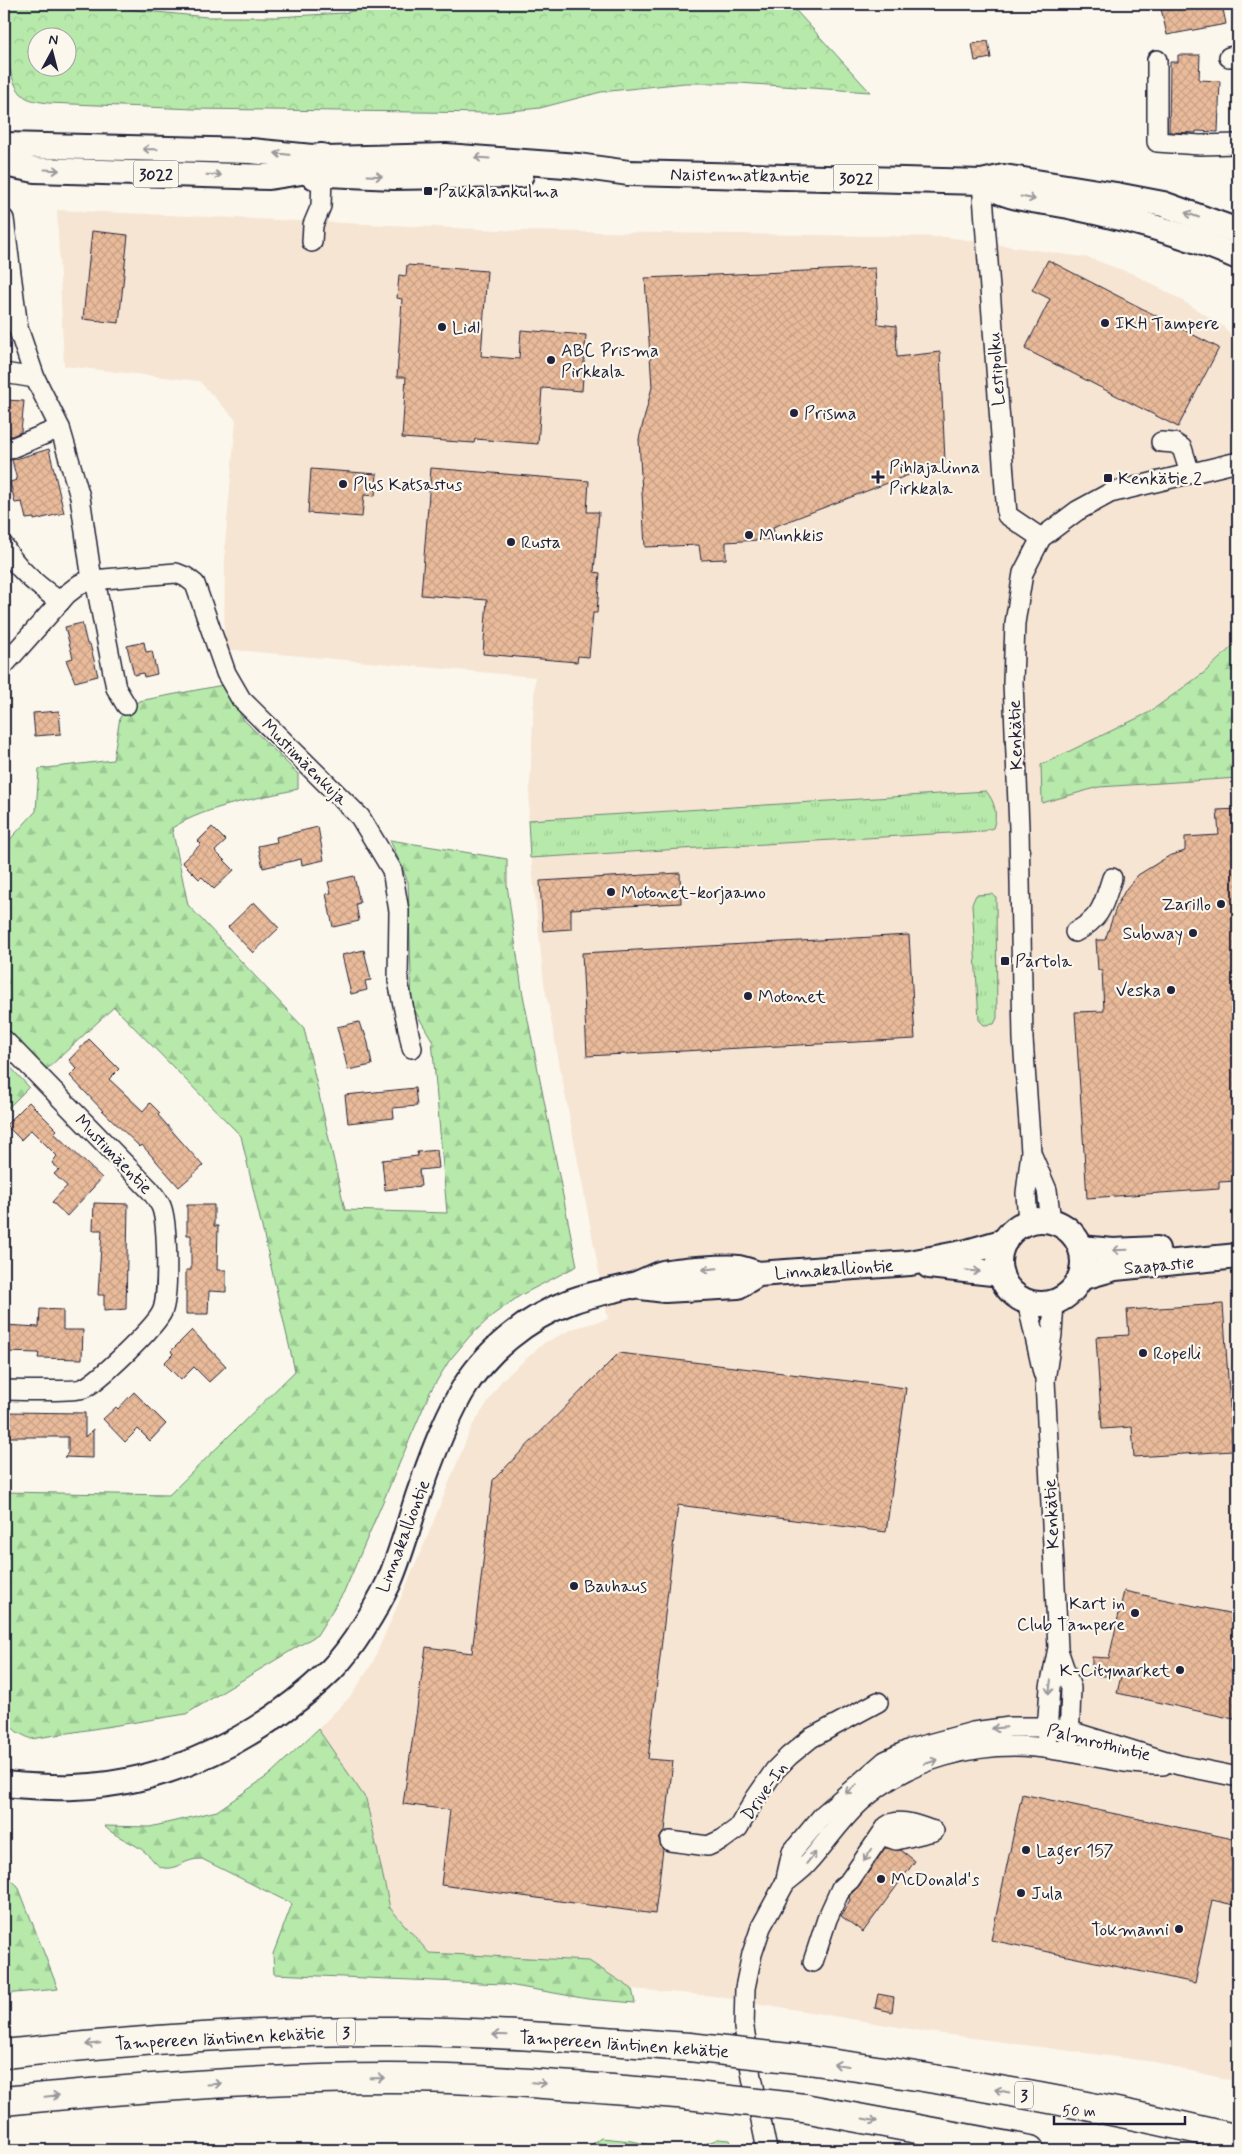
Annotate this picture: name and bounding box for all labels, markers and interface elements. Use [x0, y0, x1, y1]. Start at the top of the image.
north arrow [28, 28, 78, 78]
text: N [48, 31, 59, 50]
one-way arrow [142, 144, 158, 154]
one-way arrow [274, 149, 290, 159]
one-way arrow [475, 154, 491, 163]
road number: 3022 [134, 160, 178, 188]
street label: Naistenmatkantie [670, 163, 810, 189]
road number: 3022 [834, 164, 878, 192]
one-way arrow [44, 166, 60, 175]
one-way arrow [206, 171, 222, 180]
one-way arrow [367, 171, 383, 181]
place label: Pakkalankulma [438, 180, 558, 204]
marker: Pakkalankulma [422, 185, 434, 197]
one-way arrow [1019, 194, 1035, 204]
one-way arrow [1184, 209, 1200, 219]
place label: IKH Tampere [1115, 312, 1219, 336]
place label: Lidl [452, 316, 480, 340]
marker: IKH Tampere [1099, 317, 1111, 329]
marker: Lidl [436, 321, 448, 333]
street label: Lestipolku [982, 331, 1012, 407]
place label: ABC Prisma Pirkkala [561, 339, 659, 384]
marker: ABC Prisma Pirkkala [545, 354, 557, 366]
place label: Prisma [804, 402, 857, 426]
marker: Prisma [788, 407, 800, 419]
place label: Pihlajalinna Pirkkala [889, 456, 980, 501]
place label: Kenkätie 2 [1118, 467, 1202, 491]
marker: Pihlajalinna Pirkkala [871, 470, 885, 484]
marker: Kenkätie 2 [1102, 472, 1114, 484]
place label: Plus Katsastus [353, 473, 462, 497]
marker: Plus Katsastus [337, 478, 349, 490]
place label: Munkkis [759, 524, 824, 548]
marker: Munkkis [743, 529, 755, 541]
place label: Rusta [521, 531, 561, 555]
marker: Rusta [505, 536, 517, 548]
street label: Kenkätie [1003, 699, 1029, 771]
street label: Mustimäenkuja [256, 714, 353, 812]
place label: Motonet-korjaamo [621, 881, 766, 905]
marker: Motonet-korjaamo [605, 886, 617, 898]
place label: Zarillo [1162, 893, 1211, 917]
marker: Zarillo [1215, 898, 1227, 910]
place label: Subway [1122, 922, 1183, 946]
marker: Subway [1187, 927, 1199, 939]
place label: Partola [1015, 950, 1072, 974]
marker: Partola [999, 955, 1011, 967]
place label: Veska [1116, 979, 1161, 1003]
marker: Veska [1165, 984, 1177, 996]
place label: Motonet [758, 985, 826, 1009]
marker: Motonet [742, 990, 754, 1002]
street label: Mustimäentie [69, 1110, 158, 1200]
one-way arrow [1113, 1246, 1129, 1255]
street label: Saapastie [1123, 1251, 1195, 1281]
street label: Linnakalliontie [774, 1254, 894, 1286]
one-way arrow [703, 1264, 719, 1274]
one-way arrow [965, 1266, 981, 1276]
place label: Ropelli [1153, 1342, 1201, 1366]
marker: Ropelli [1137, 1347, 1149, 1359]
street label: Linnakalliontie [371, 1476, 437, 1596]
street label: Kenkätie [1038, 1478, 1066, 1550]
place label: Bauhaus [584, 1575, 647, 1599]
marker: Bauhaus [568, 1580, 580, 1592]
place label: Kart in Club Tampere [1017, 1592, 1125, 1637]
marker: Kart in Club Tampere [1129, 1607, 1141, 1619]
place label: K-Citymarket [1059, 1659, 1170, 1683]
marker: K-Citymarket [1174, 1664, 1186, 1676]
one-way arrow [1045, 1679, 1055, 1695]
street label: Palmrothintie [1044, 1718, 1153, 1768]
one-way arrow [991, 1724, 1007, 1733]
one-way arrow [922, 1756, 938, 1766]
street label: Drive-In [736, 1758, 794, 1826]
one-way arrow [845, 1783, 858, 1794]
place label: Lager 157 [1036, 1839, 1114, 1865]
marker: Lager 157 [1020, 1844, 1032, 1856]
one-way arrow [863, 1847, 873, 1861]
one-way arrow [806, 1852, 817, 1865]
place label: McDonald's [891, 1868, 979, 1892]
marker: McDonald's [875, 1873, 887, 1885]
place label: Jula [1031, 1882, 1063, 1906]
marker: Jula [1015, 1887, 1027, 1899]
place label: Tokmanni [1091, 1918, 1169, 1942]
marker: Tokmanni [1173, 1923, 1185, 1935]
road number: 3 [337, 2018, 355, 2045]
street label: Tampereen läntinen kehätie [114, 2022, 326, 2056]
street label: Tampereen läntinen kehätie [518, 2026, 730, 2064]
one-way arrow [493, 2030, 509, 2039]
one-way arrow [86, 2039, 102, 2049]
one-way arrow [834, 2060, 850, 2070]
one-way arrow [368, 2074, 384, 2083]
one-way arrow [531, 2078, 547, 2088]
one-way arrow [206, 2079, 222, 2088]
road number: 3 [1015, 2082, 1033, 2108]
one-way arrow [994, 2086, 1010, 2096]
one-way arrow [44, 2091, 60, 2101]
scale bar [1054, 2094, 1186, 2126]
text: 50 m [1062, 2102, 1096, 2122]
one-way arrow [861, 2116, 877, 2126]

